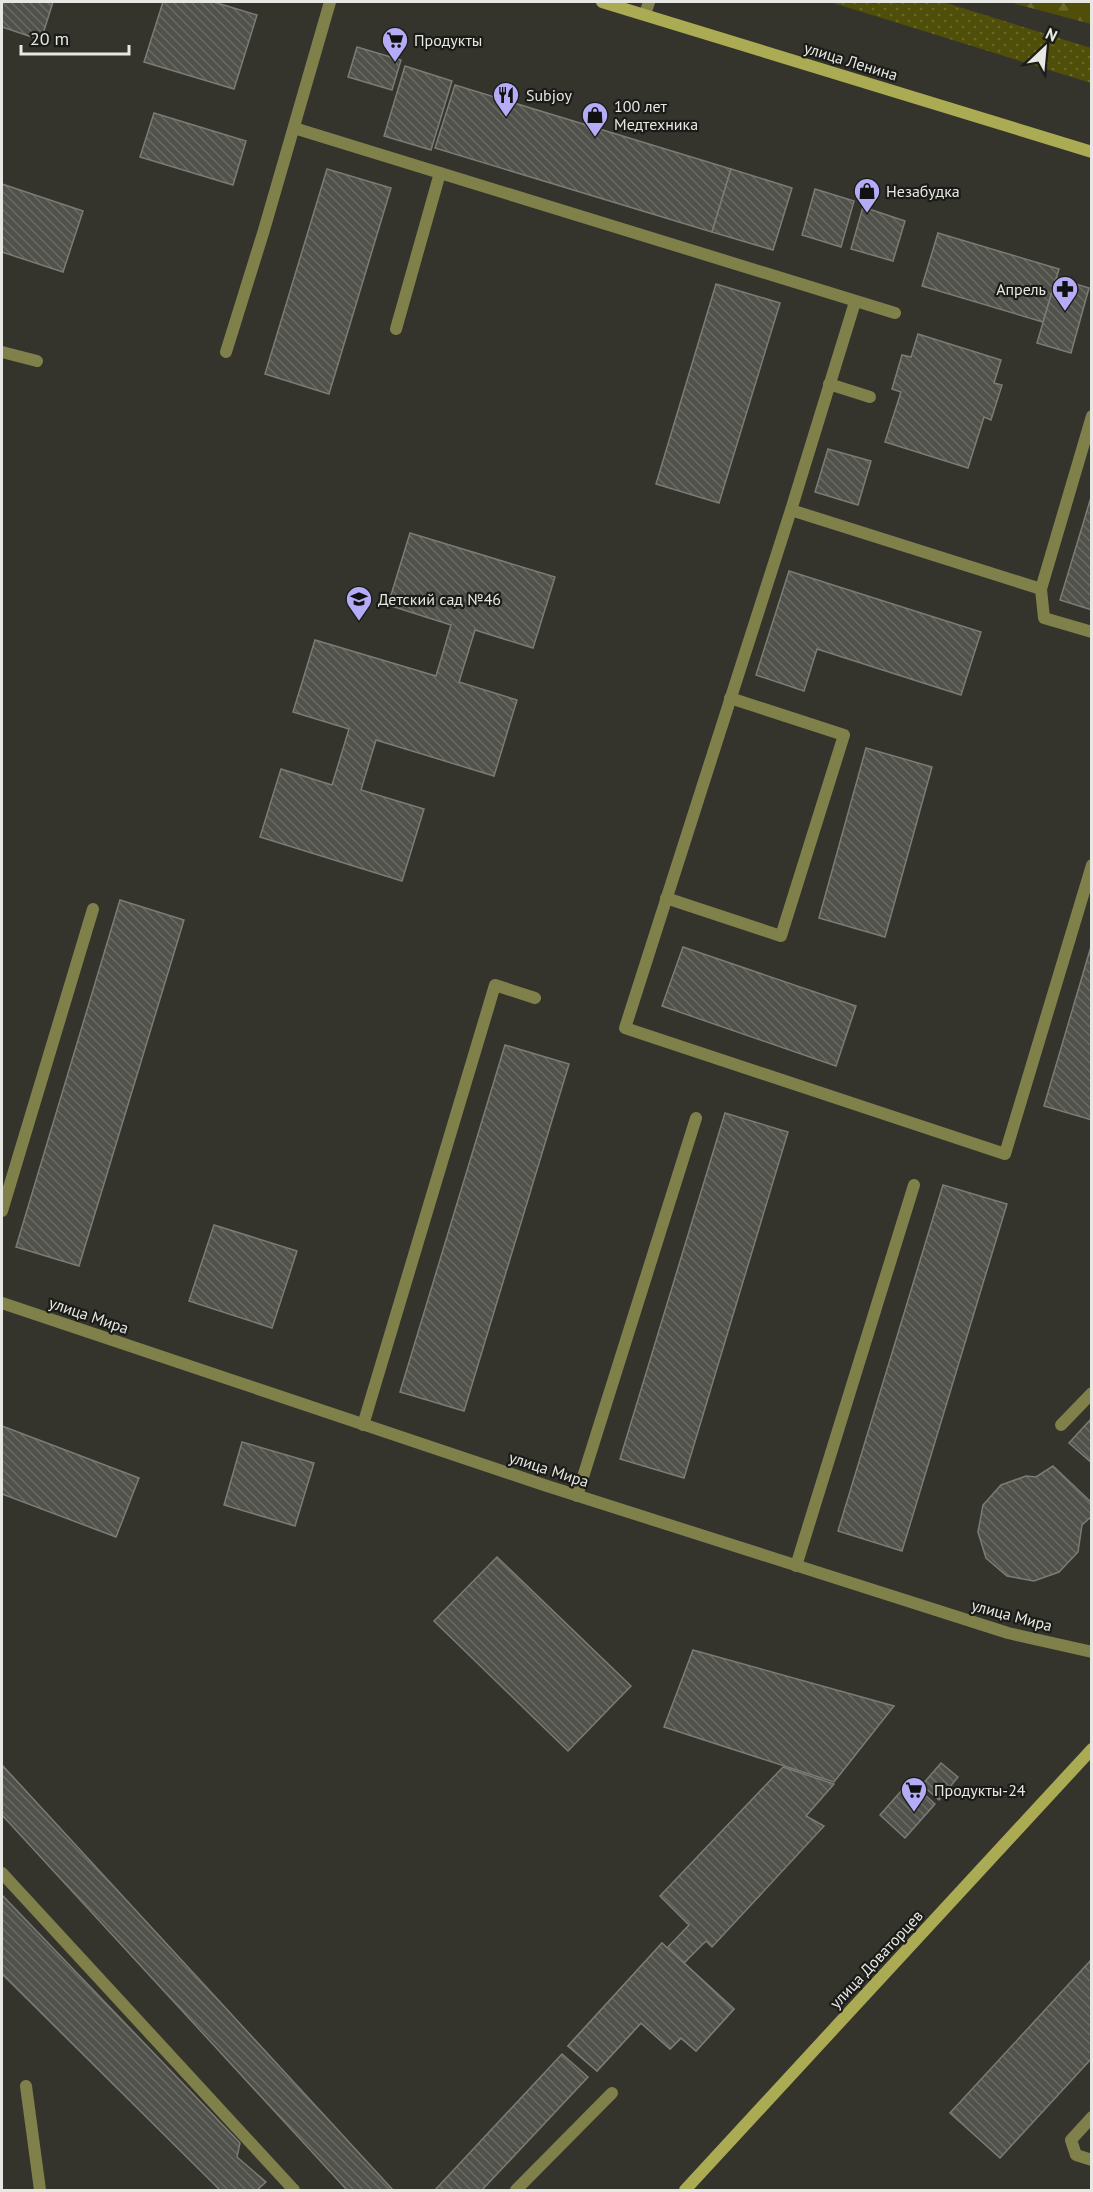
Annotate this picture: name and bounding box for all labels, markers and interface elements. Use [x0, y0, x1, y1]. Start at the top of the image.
scale bar [21, 18, 129, 56]
north arrow [1015, 18, 1075, 78]
text: N [1042, 23, 1061, 46]
supermarket icon: Продукты [380, 25, 410, 63]
text: 20 m [30, 27, 69, 50]
place label: Продукты [414, 30, 482, 50]
street label: улица Ленина [802, 37, 900, 85]
restaurant icon: Subjoy [491, 80, 521, 118]
place label: Subjoy [526, 85, 572, 105]
place label: 100 лет Медтехника [614, 96, 698, 134]
shop icon: 100 лет Медтехника [580, 100, 610, 138]
shop icon: Незабудка [852, 176, 882, 214]
place label: Незабудка [886, 181, 960, 201]
pharmacy icon: Апрель [1050, 274, 1080, 312]
place label: Апрель [996, 279, 1046, 299]
school or university icon: Детский сад №46 [344, 584, 374, 622]
place label: Детский сад №46 [378, 589, 501, 609]
street label: улица Мира [47, 1292, 131, 1338]
street label: улица Мира [506, 1447, 592, 1491]
street label: улица Мира [969, 1595, 1055, 1635]
supermarket icon: Продукты-24 [899, 1775, 929, 1813]
place label: Продукты-24 [934, 1780, 1026, 1800]
street label: улица Доваторцев [825, 1906, 927, 2012]

